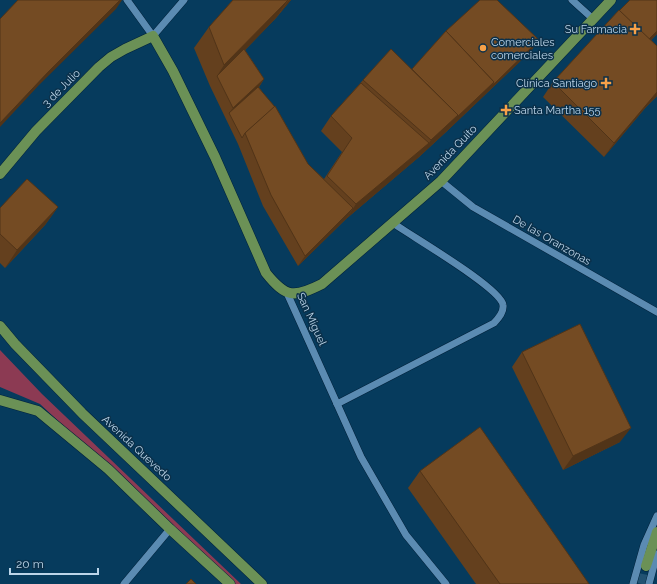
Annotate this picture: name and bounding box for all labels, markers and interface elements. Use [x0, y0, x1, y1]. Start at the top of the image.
place label: Su Farmacia [565, 23, 627, 36]
marker: Su Farmacia [630, 24, 640, 34]
place label: Comerciales comerciales [491, 36, 555, 62]
marker: Comerciales comerciales [478, 43, 488, 53]
street label: 3 de Julio [40, 66, 83, 110]
place label: Clínica Santiago [516, 77, 597, 90]
marker: Clínica Santiago [600, 77, 612, 89]
place label: Santa Martha 155 [514, 104, 601, 117]
marker: Santa Martha 155 [501, 105, 511, 115]
street label: Avenida Quito [421, 122, 480, 182]
street label: De las Oranzonas [510, 213, 593, 268]
street label: San Miguel [294, 291, 329, 348]
street label: Avenida Quevedo [99, 413, 174, 484]
scale bar [10, 550, 98, 576]
text: 20 m [16, 557, 44, 571]

